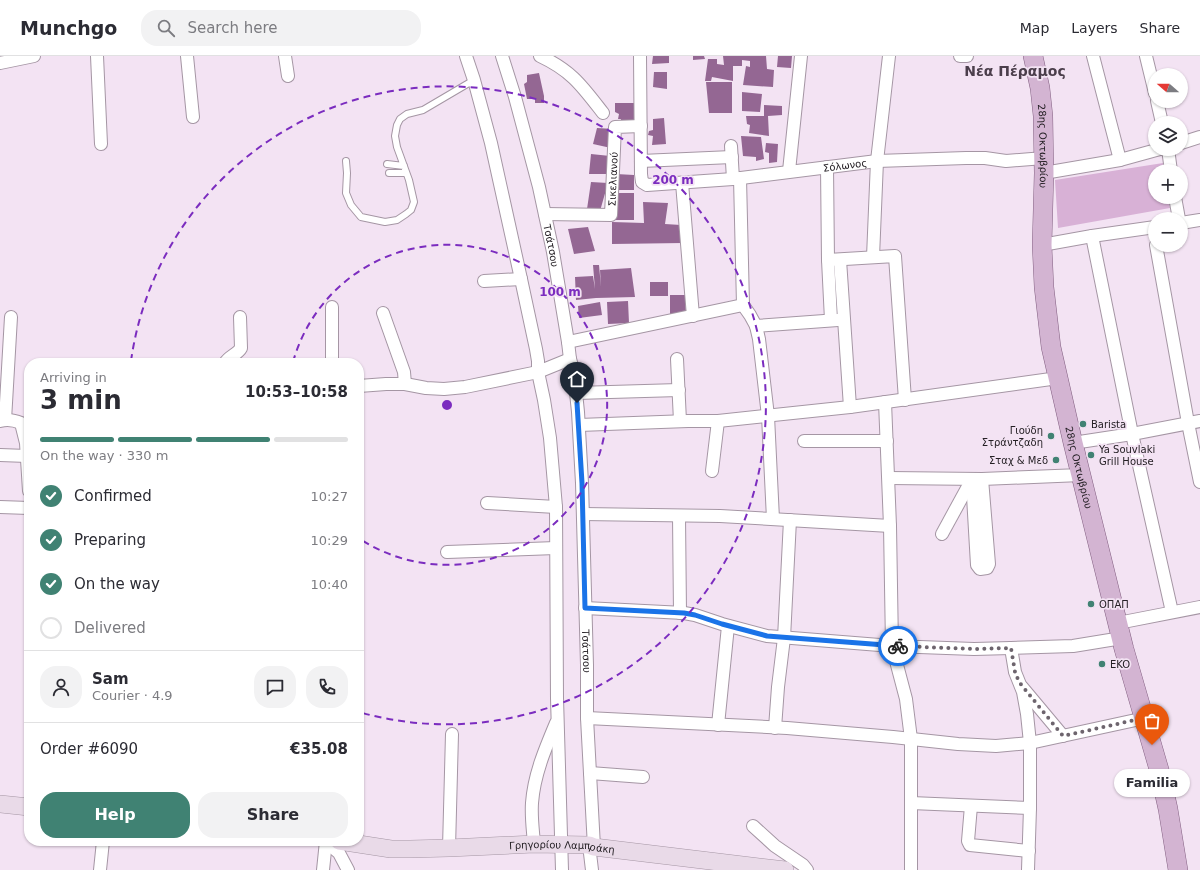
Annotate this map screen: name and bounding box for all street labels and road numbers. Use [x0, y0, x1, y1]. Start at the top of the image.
street label: 28ης Οκτωβρίου [1036, 103, 1049, 189]
street label: Σικελιανού [606, 151, 619, 206]
street label: Σόλωνος [822, 157, 868, 173]
street label: Τσάτσου [541, 222, 561, 268]
street label: 28ης Οκτωβρίου [1064, 425, 1095, 510]
street label: Τσάτσου [580, 628, 593, 673]
street label: Γρηγορίου Λαμπράκη [509, 838, 616, 855]

